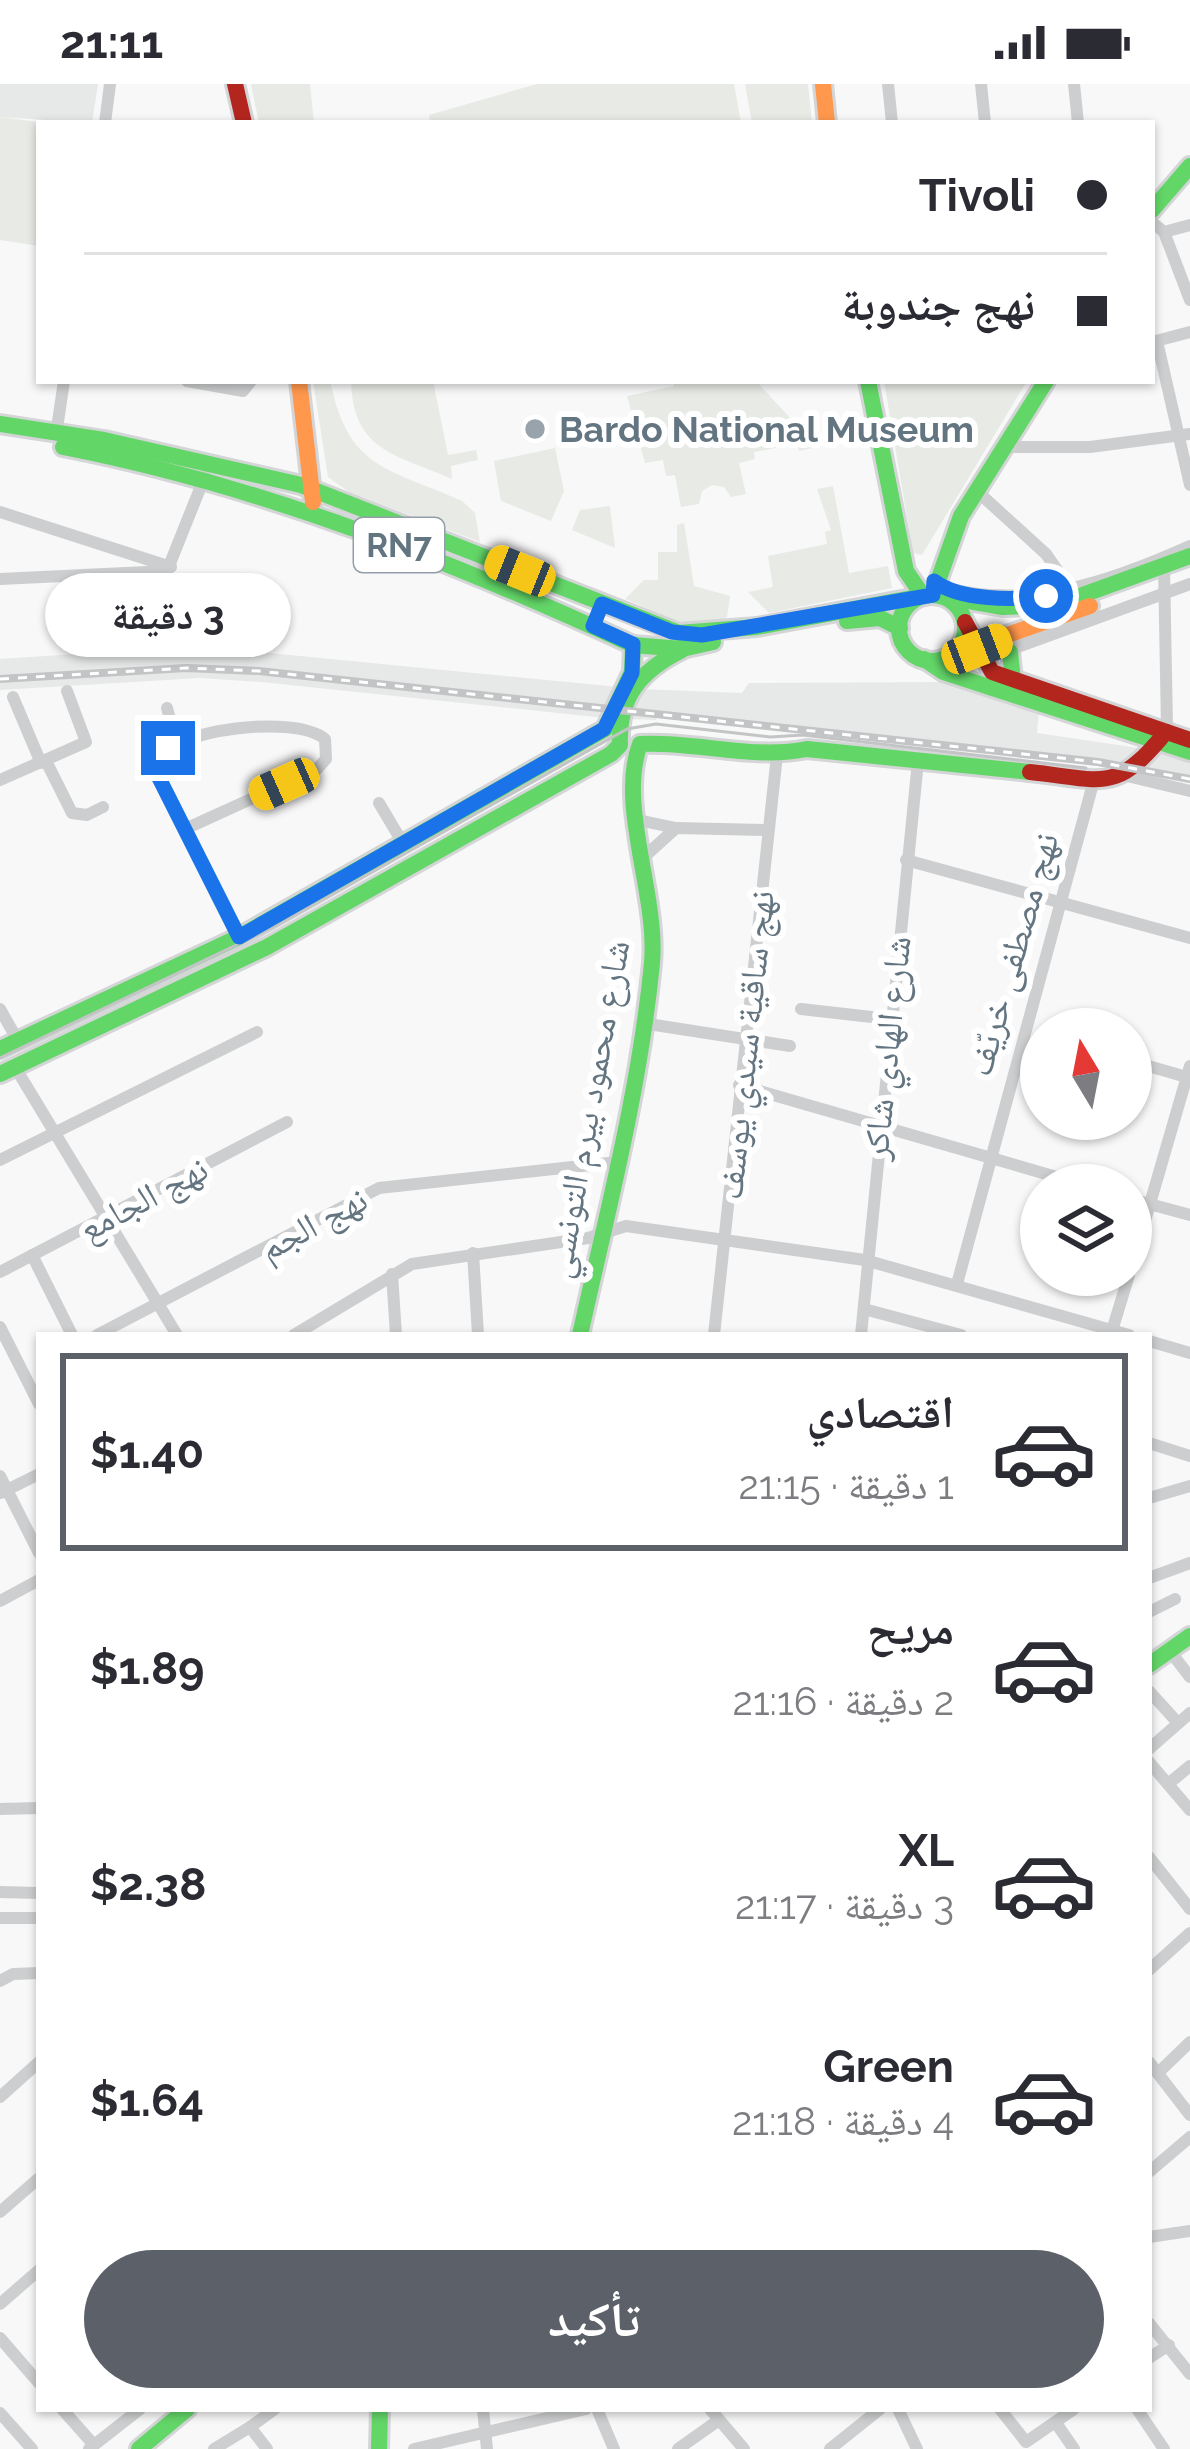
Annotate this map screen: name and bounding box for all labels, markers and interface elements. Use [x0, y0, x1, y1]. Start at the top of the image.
text: 21:11 [60, 16, 163, 69]
text: Tivoli [919, 169, 1035, 222]
text: نهج جندوبة [841, 278, 1035, 331]
place label: Bardo National Museum [559, 408, 974, 450]
marker: Bardo National Museum [522, 416, 548, 442]
road number: RN7 [354, 518, 444, 572]
car [480, 541, 560, 601]
route start [1019, 569, 1073, 623]
callout: 3 دقيقة [45, 574, 291, 658]
text: 3 دقيقة [111, 592, 225, 638]
car [937, 619, 1017, 679]
route end [141, 721, 195, 775]
car [244, 753, 324, 815]
street label: نهج مصطفى خريّف [957, 828, 1069, 1081]
street label: نهج ساقية سيدي يوسف [708, 888, 790, 1202]
street label: شارع الهادي شاكر [853, 934, 927, 1164]
street label: شارع محمود بيرم التونسي [537, 937, 645, 1283]
north arrow [1020, 1008, 1152, 1140]
map controls [1020, 1008, 1152, 1296]
street label: نهج الجامع [71, 1147, 215, 1251]
button: layers [1020, 1164, 1152, 1296]
street label: نهج الجم [252, 1177, 375, 1271]
text: اقتصادي [807, 1386, 954, 1439]
icon: car [990, 1398, 1098, 1506]
text: $1.40 [90, 1426, 204, 1479]
text: 1 دقيقة · 21:15 [739, 1462, 954, 1508]
text: مريح [867, 1602, 954, 1655]
icon: car [990, 1614, 1098, 1722]
text: $1.89 [90, 1642, 205, 1695]
text: 2 دقيقة · 21:16 [733, 1678, 954, 1724]
text: XL [899, 1824, 954, 1877]
icon: car [990, 1830, 1098, 1938]
text: $2.38 [90, 1858, 206, 1911]
text: 3 دقيقة · 21:17 [735, 1882, 954, 1928]
text: Green [823, 2040, 954, 2093]
icon: car [990, 2046, 1098, 2154]
text: $1.64 [90, 2074, 204, 2127]
text: 4 دقيقة · 21:18 [732, 2098, 954, 2144]
button: تأكيد [84, 2250, 1104, 2388]

